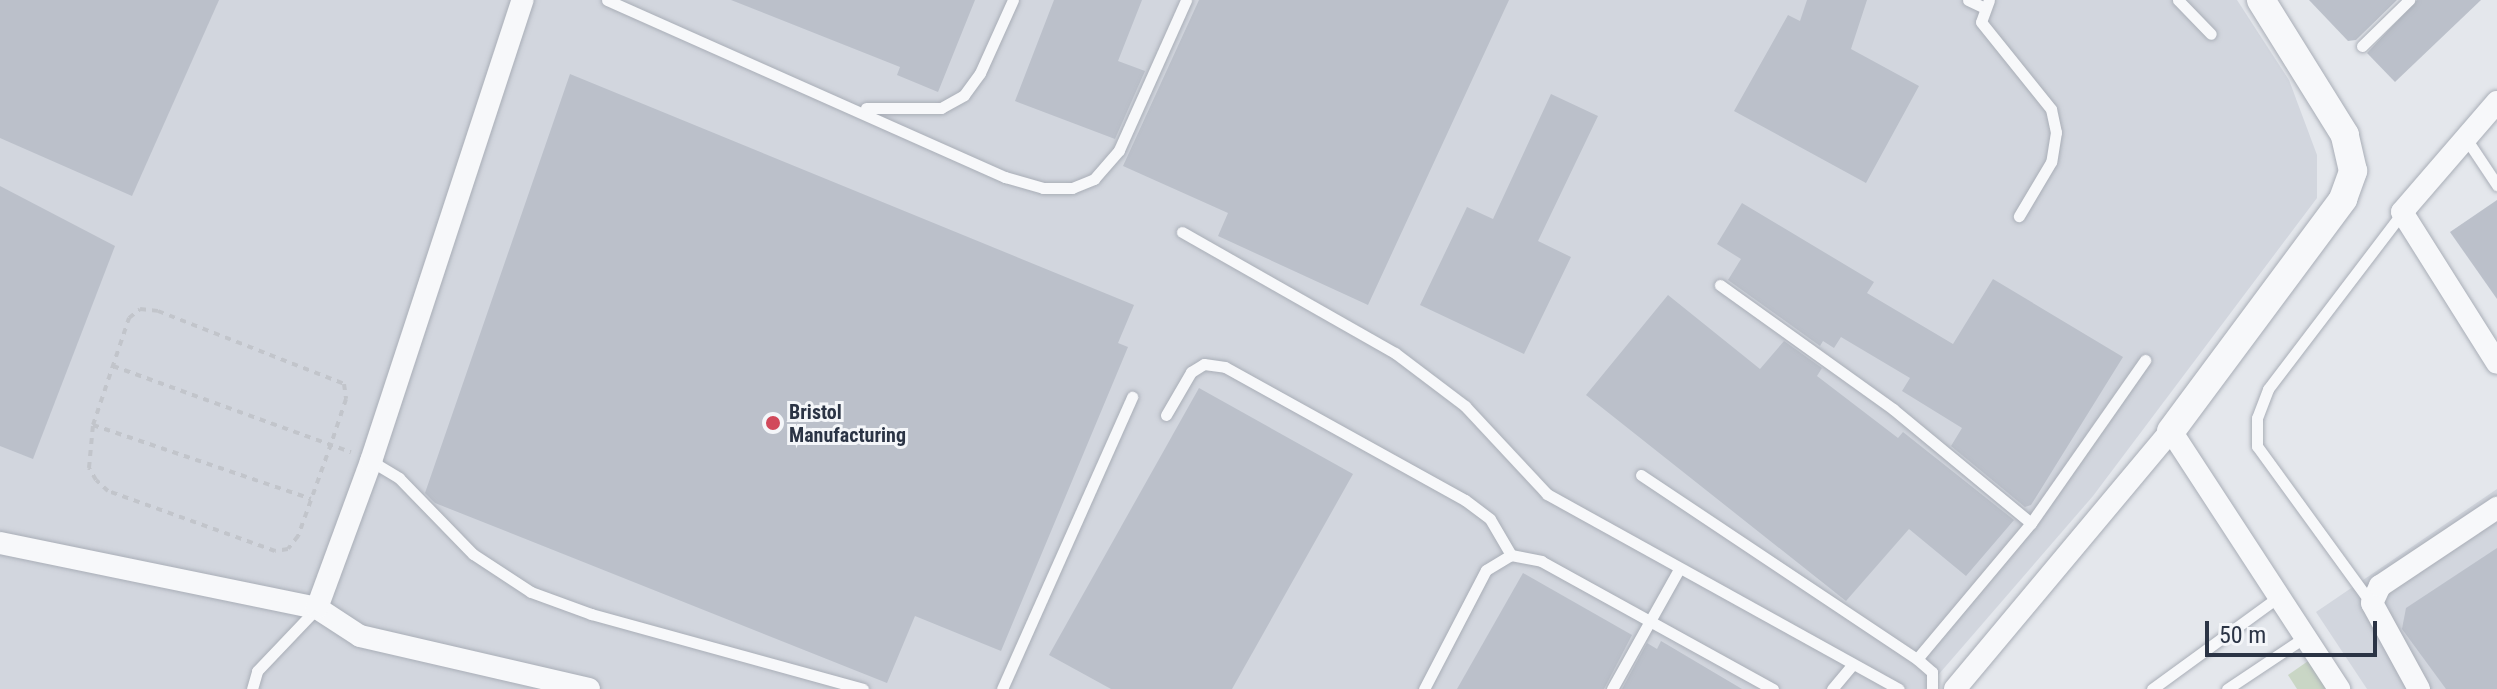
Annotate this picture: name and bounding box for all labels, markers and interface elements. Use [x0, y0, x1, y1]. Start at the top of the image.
place label: Bristol Manufacturing [789, 400, 906, 447]
marker: Bristol Manufacturing [764, 414, 782, 432]
scale bar [2209, 605, 2381, 655]
text: 50 m [2219, 621, 2266, 649]

